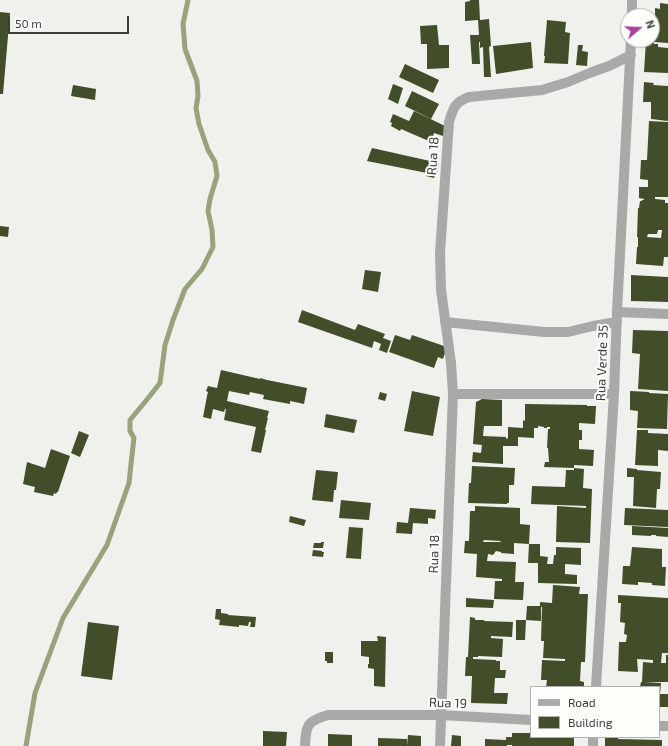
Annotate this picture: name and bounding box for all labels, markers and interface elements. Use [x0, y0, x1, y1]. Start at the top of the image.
scale bar [10, 8, 131, 34]
north arrow [620, 8, 660, 48]
text: 50 m [15, 16, 42, 30]
text: N [643, 18, 658, 30]
street label: Rua 18 [424, 136, 442, 176]
street label: Rua Verde 35 [593, 325, 611, 401]
street label: Rua 18 [426, 534, 442, 574]
legend [530, 686, 660, 738]
street label: Rua 19 [429, 695, 467, 711]
text: Road [568, 695, 596, 709]
text: Building [568, 715, 612, 729]

